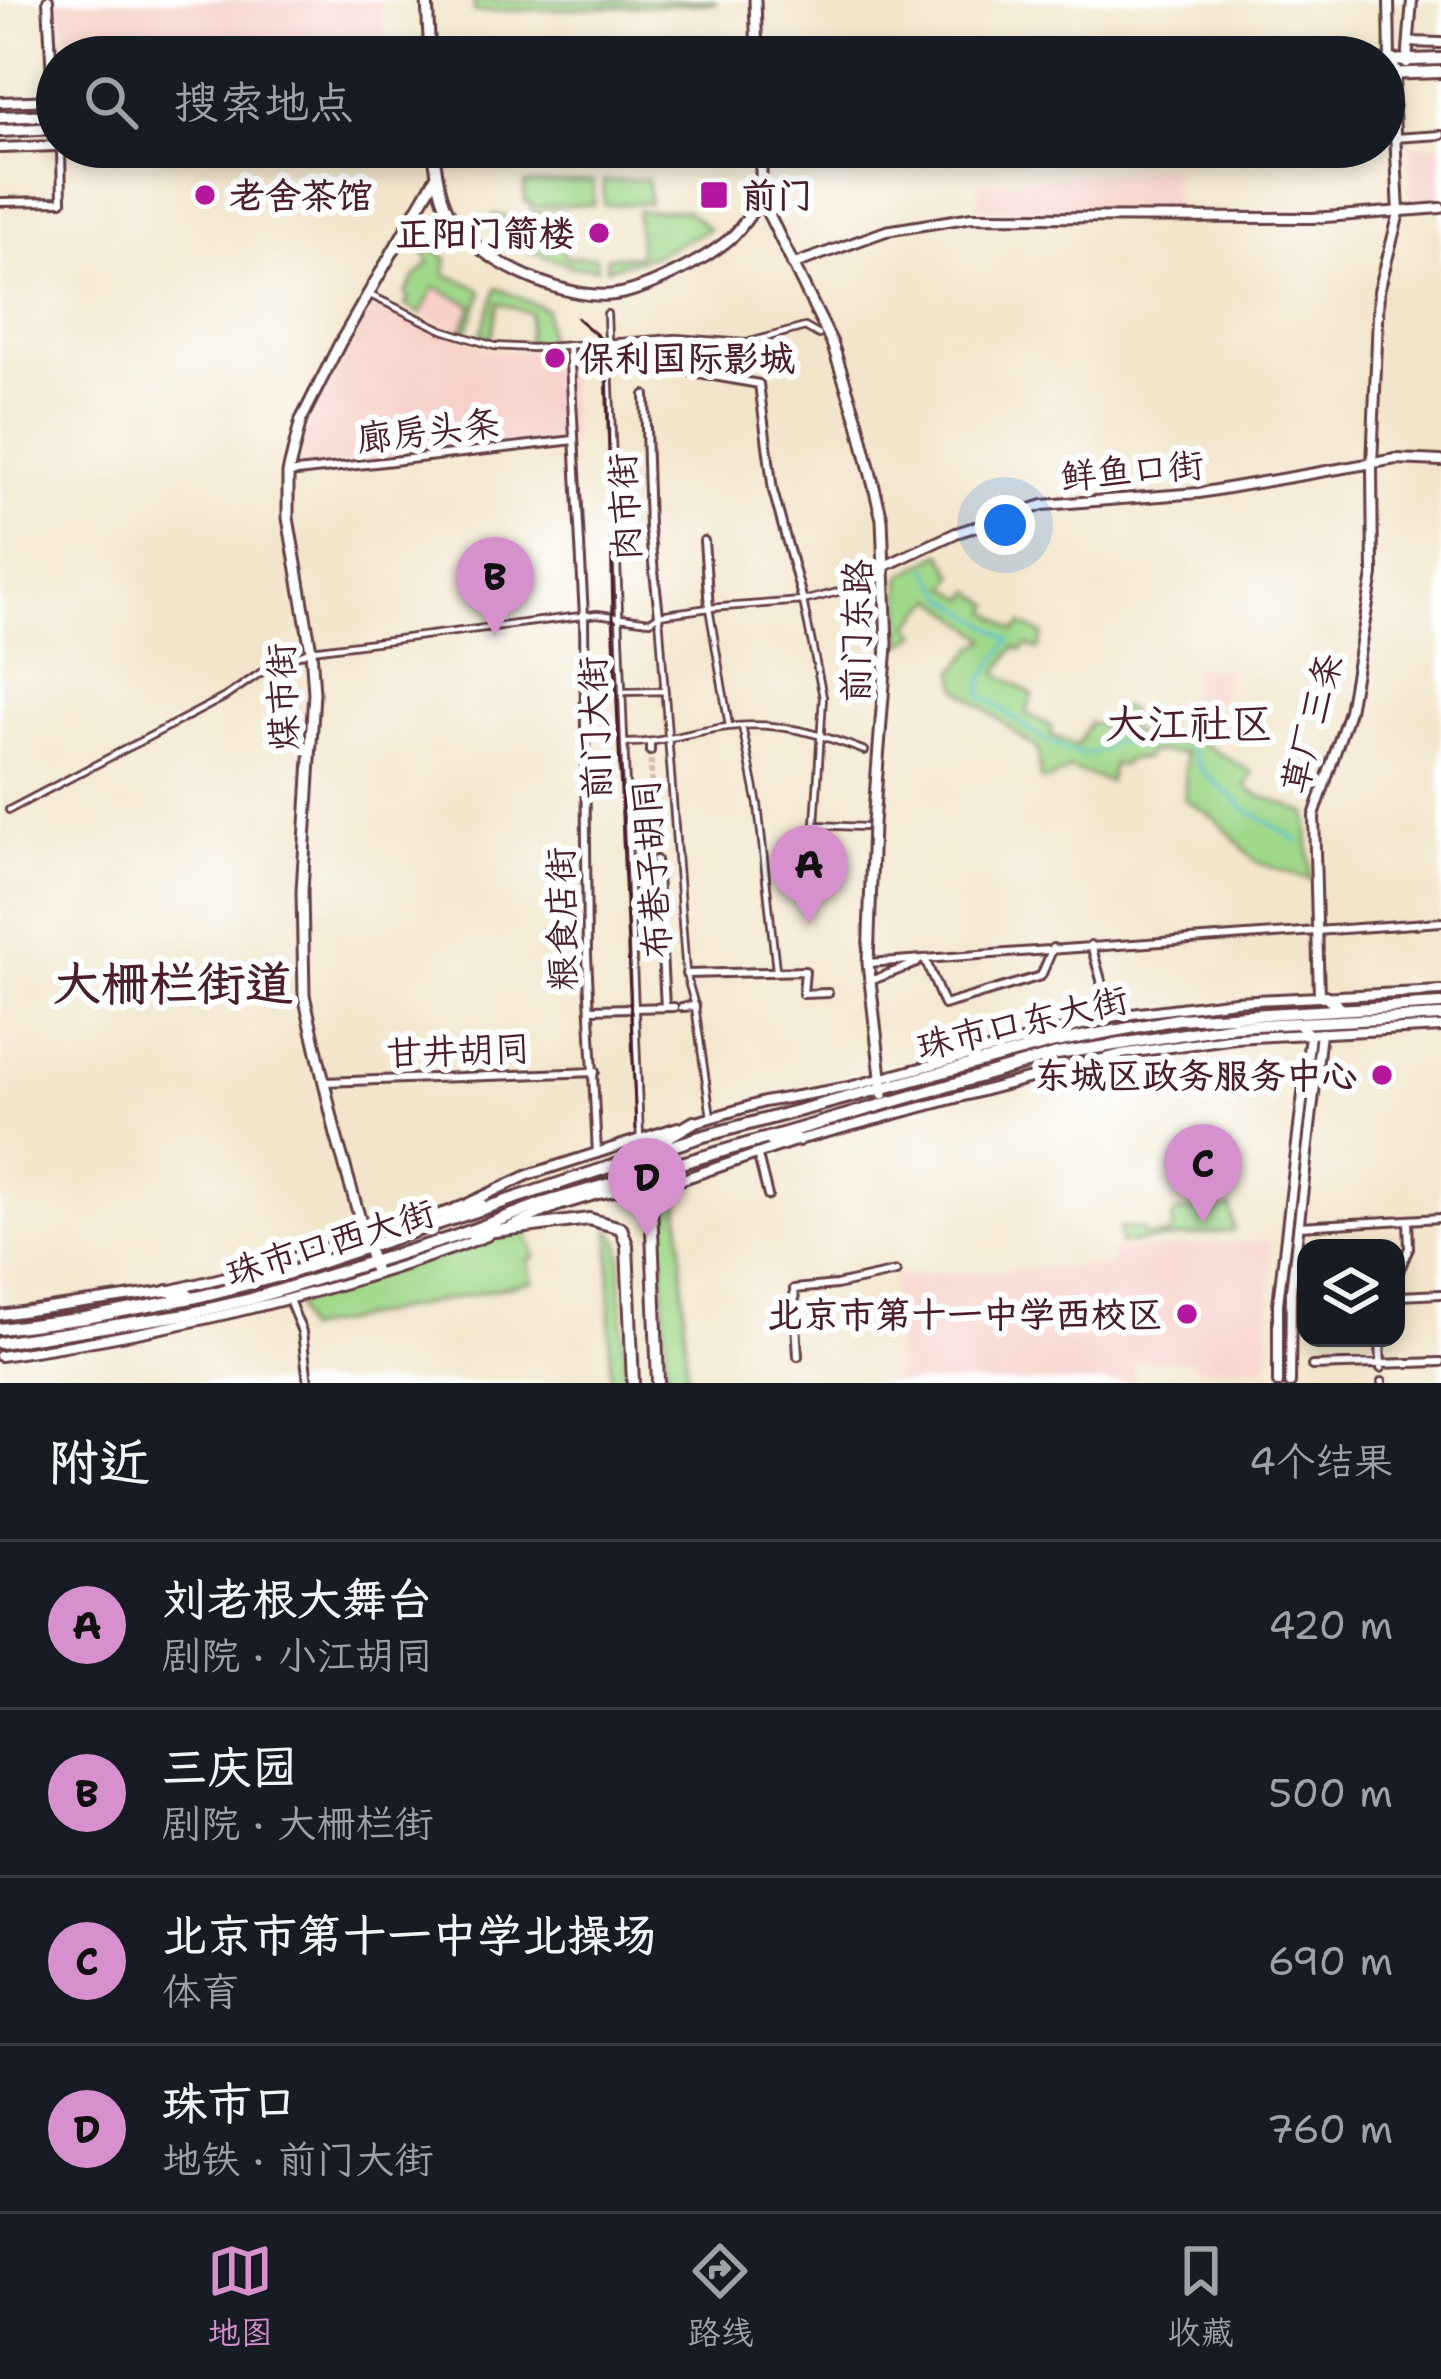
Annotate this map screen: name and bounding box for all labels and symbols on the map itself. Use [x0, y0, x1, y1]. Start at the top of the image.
place label: 老舍茶馆 [229, 171, 373, 220]
place label: 前门 [741, 171, 813, 220]
marker: 前门 [698, 179, 730, 211]
marker: 老舍茶馆 [192, 182, 218, 208]
place label: 正阳门箭楼 [395, 209, 575, 258]
marker: 正阳门箭楼 [586, 220, 612, 246]
place label: 保利国际影城 [579, 334, 795, 383]
marker: 保利国际影城 [542, 345, 568, 371]
street label: 廊房头条 [354, 397, 503, 464]
street label: 鲜鱼口街 [1058, 440, 1206, 501]
street label: 肉市街 [597, 452, 652, 562]
your location [975, 495, 1035, 555]
pin: B [456, 537, 534, 636]
street label: 前门东路 [831, 559, 882, 703]
street label: 煤市街 [256, 642, 309, 752]
street label: 草厂三条 [1269, 647, 1354, 799]
street label: 前门大街 [568, 655, 621, 801]
district label: 大江社区 [1105, 695, 1273, 751]
street label: 布巷子胡同 [621, 777, 682, 960]
pin: A [770, 825, 848, 924]
street label: 粮食店街 [536, 847, 587, 991]
district label: 大栅栏街道 [53, 951, 293, 1015]
street label: 珠市口东大街 [911, 974, 1133, 1071]
street label: 甘井胡同 [385, 1024, 531, 1077]
place label: 东城区政务服务中心 [1034, 1051, 1358, 1100]
marker: 东城区政务服务中心 [1369, 1062, 1395, 1088]
pin: C [1164, 1124, 1242, 1223]
pin: D [608, 1138, 686, 1237]
street label: 珠市口西大街 [220, 1187, 441, 1297]
place label: 北京市第十一中学西校区 [767, 1290, 1163, 1339]
marker: 北京市第十一中学西校区 [1174, 1301, 1200, 1327]

